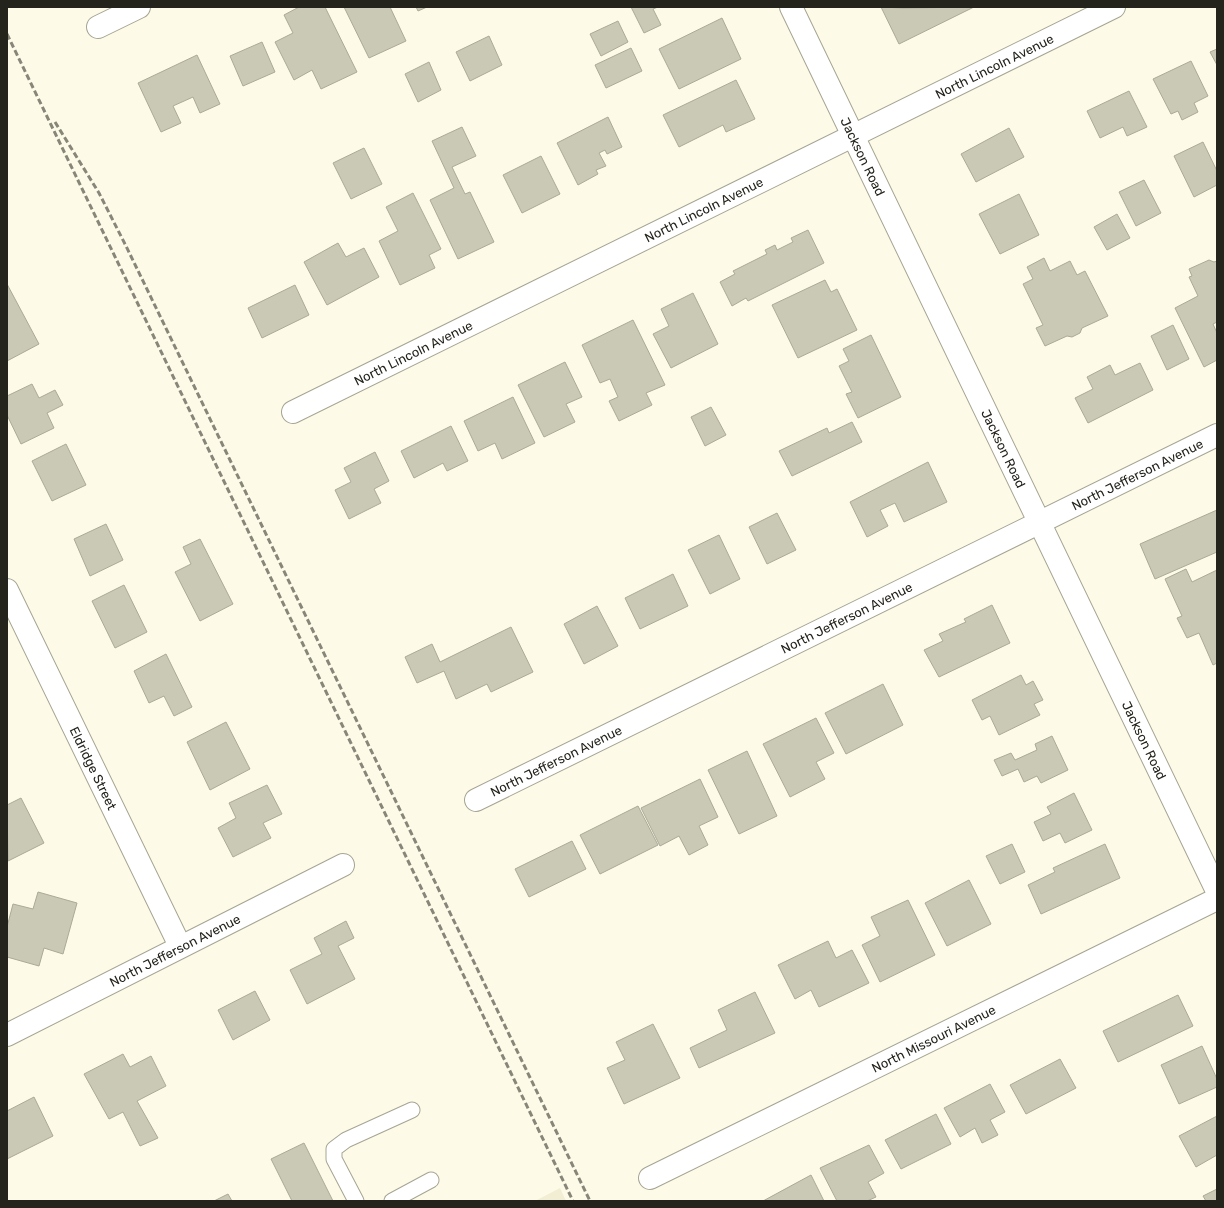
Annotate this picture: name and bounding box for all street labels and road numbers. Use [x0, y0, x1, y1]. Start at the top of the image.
street label: North Lincoln Avenue [933, 31, 1056, 102]
street label: Jackson Road [838, 115, 888, 198]
street label: North Lincoln Avenue [642, 174, 765, 245]
street label: North Lincoln Avenue [351, 317, 475, 388]
street label: Jackson Road [978, 407, 1029, 490]
street label: North Jefferson Avenue [1069, 436, 1205, 513]
street label: North Jefferson Avenue [778, 579, 915, 656]
street label: Jackson Road [1119, 699, 1170, 782]
street label: North Jefferson Avenue [488, 722, 624, 799]
street label: Eldridge Street [67, 724, 120, 812]
street label: North Jefferson Avenue [107, 911, 243, 989]
street label: North Missouri Avenue [869, 1002, 998, 1075]

